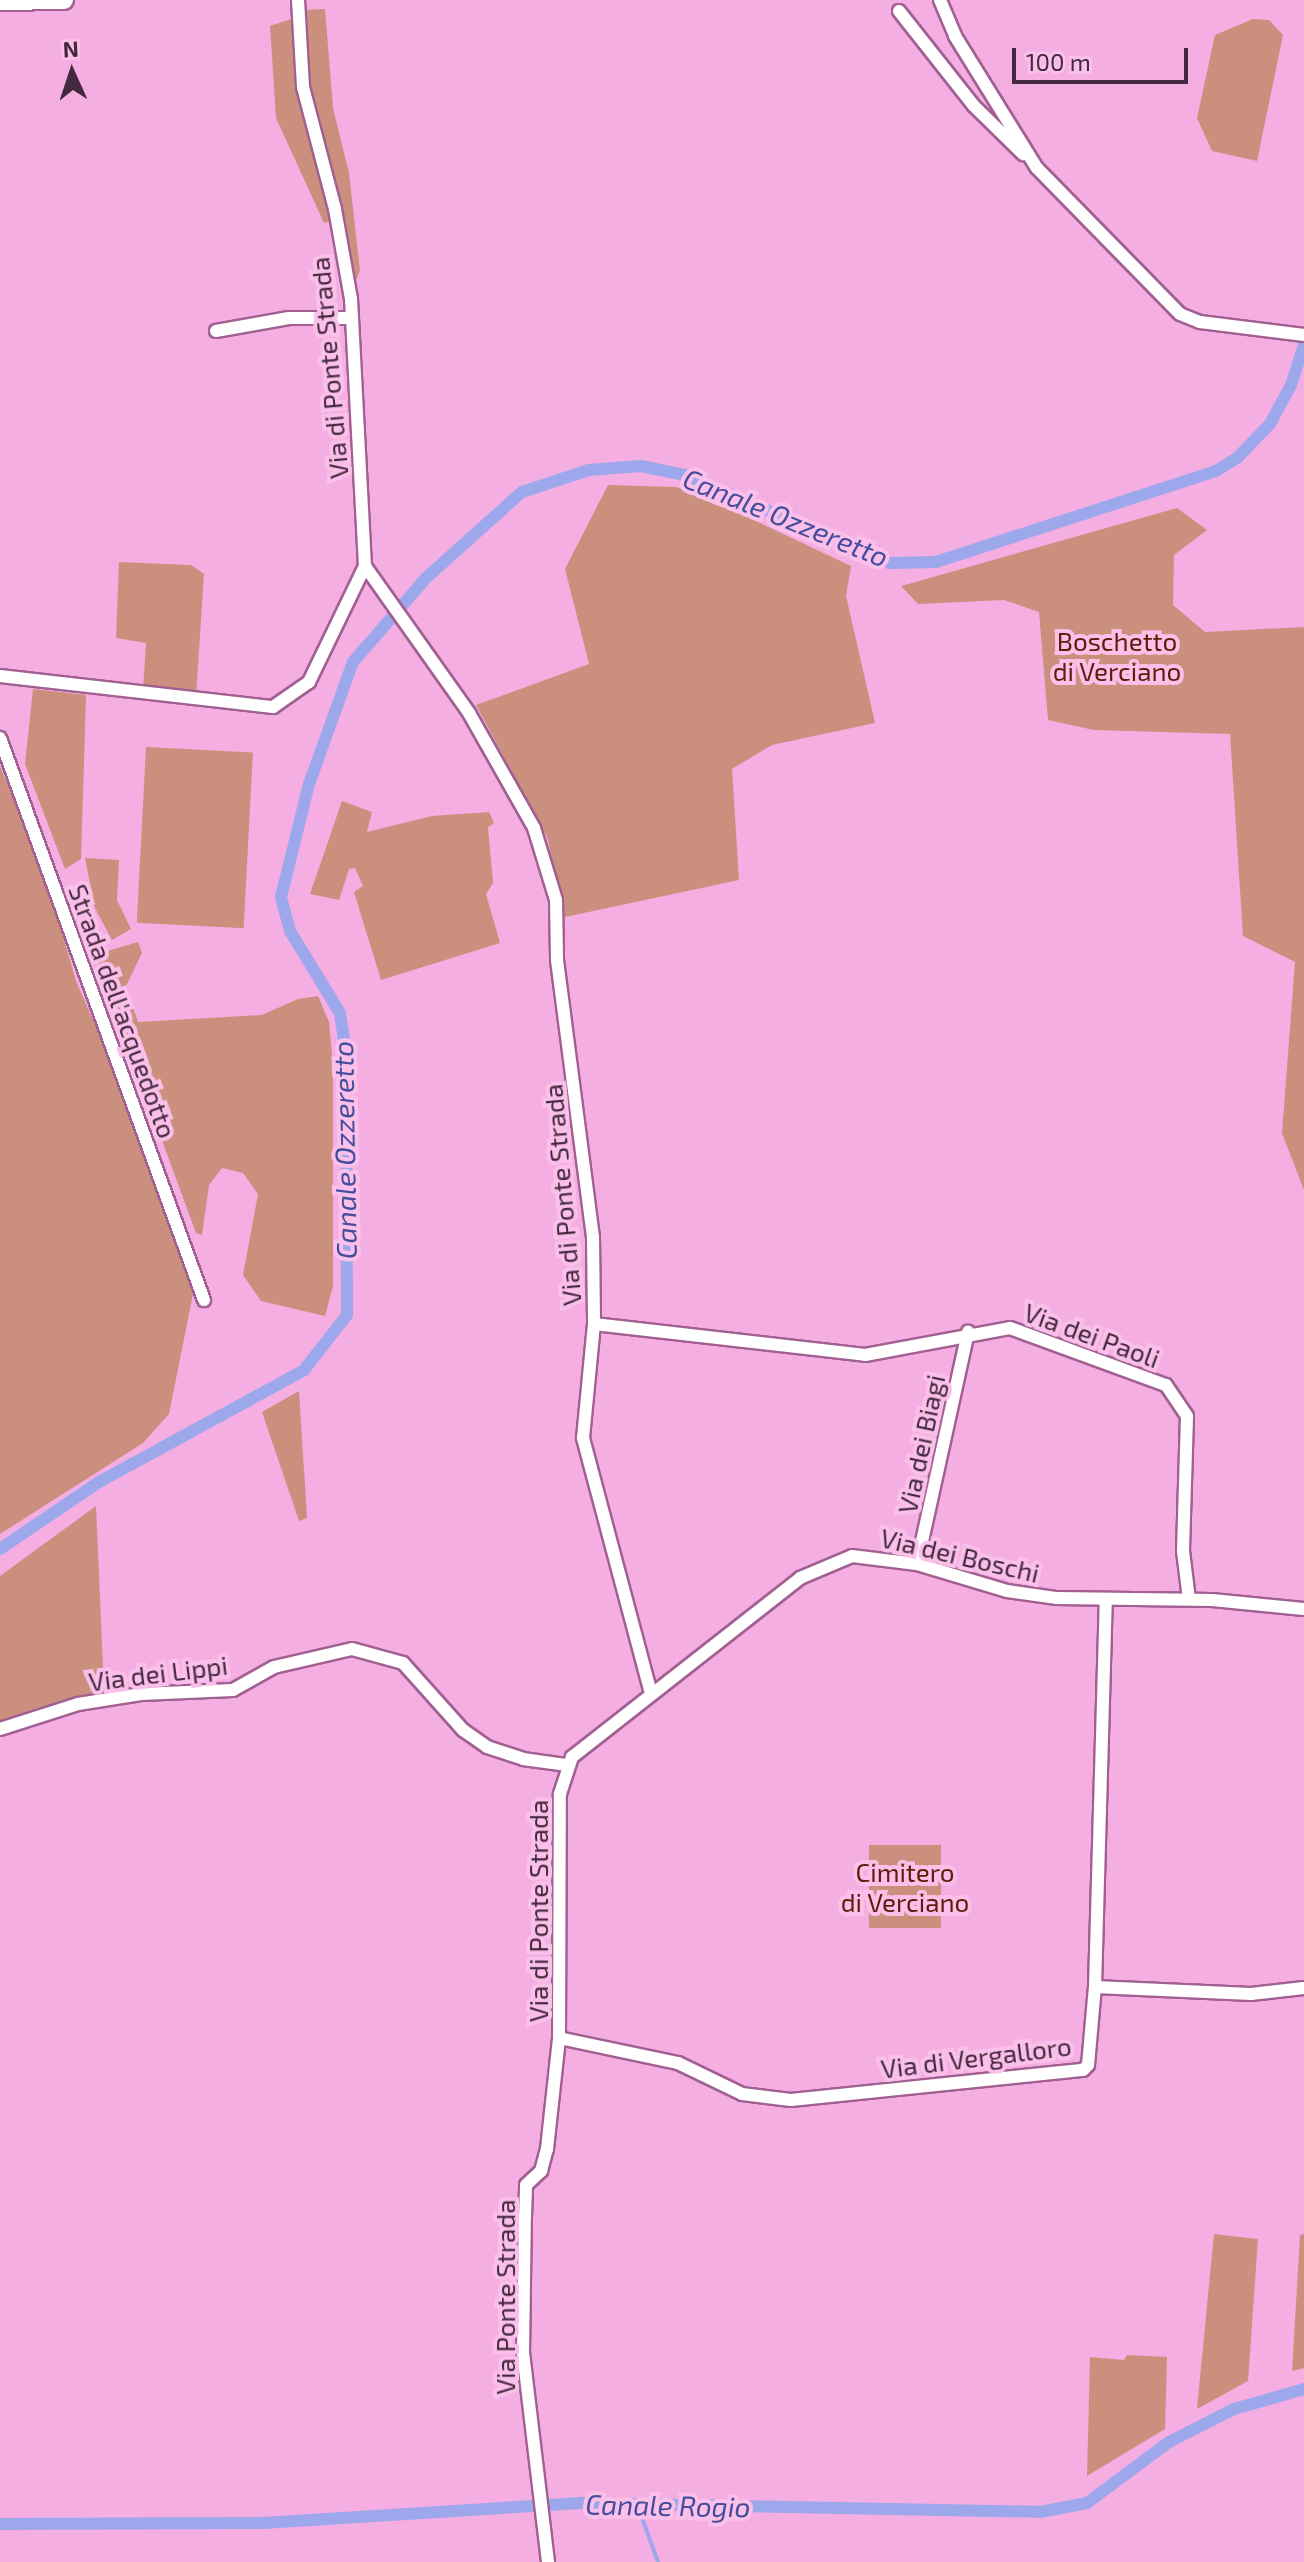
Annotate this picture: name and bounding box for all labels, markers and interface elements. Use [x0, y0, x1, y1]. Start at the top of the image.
north arrow [32, 32, 112, 112]
scale bar [1016, 32, 1192, 82]
text: N [62, 35, 79, 61]
text: 100 m [1026, 47, 1091, 76]
street label: Via di Ponte Strada [304, 256, 354, 480]
water label: Canale Ozzeretto [679, 461, 893, 573]
park label: Boschetto di Verciano [1052, 625, 1182, 686]
street label: Strada dell'acquedotto [63, 880, 183, 1142]
water label: Canale Ozzeretto [325, 1041, 363, 1259]
street label: Via di Ponte Strada [537, 1083, 587, 1307]
street label: Via dei Paoli [1020, 1296, 1164, 1374]
street label: Via dei Biagi [891, 1372, 951, 1516]
street label: Via dei Boschi [878, 1522, 1042, 1588]
street label: Via dei Lippi [87, 1649, 229, 1697]
street label: Via di Ponte Strada [522, 1800, 554, 2022]
park label: Cimitero di Verciano [840, 1856, 970, 1918]
street label: Via di Vergalloro [879, 2030, 1073, 2084]
street label: Via Ponte Strada [489, 2199, 521, 2395]
water label: Canale Rogio [585, 2487, 751, 2523]

